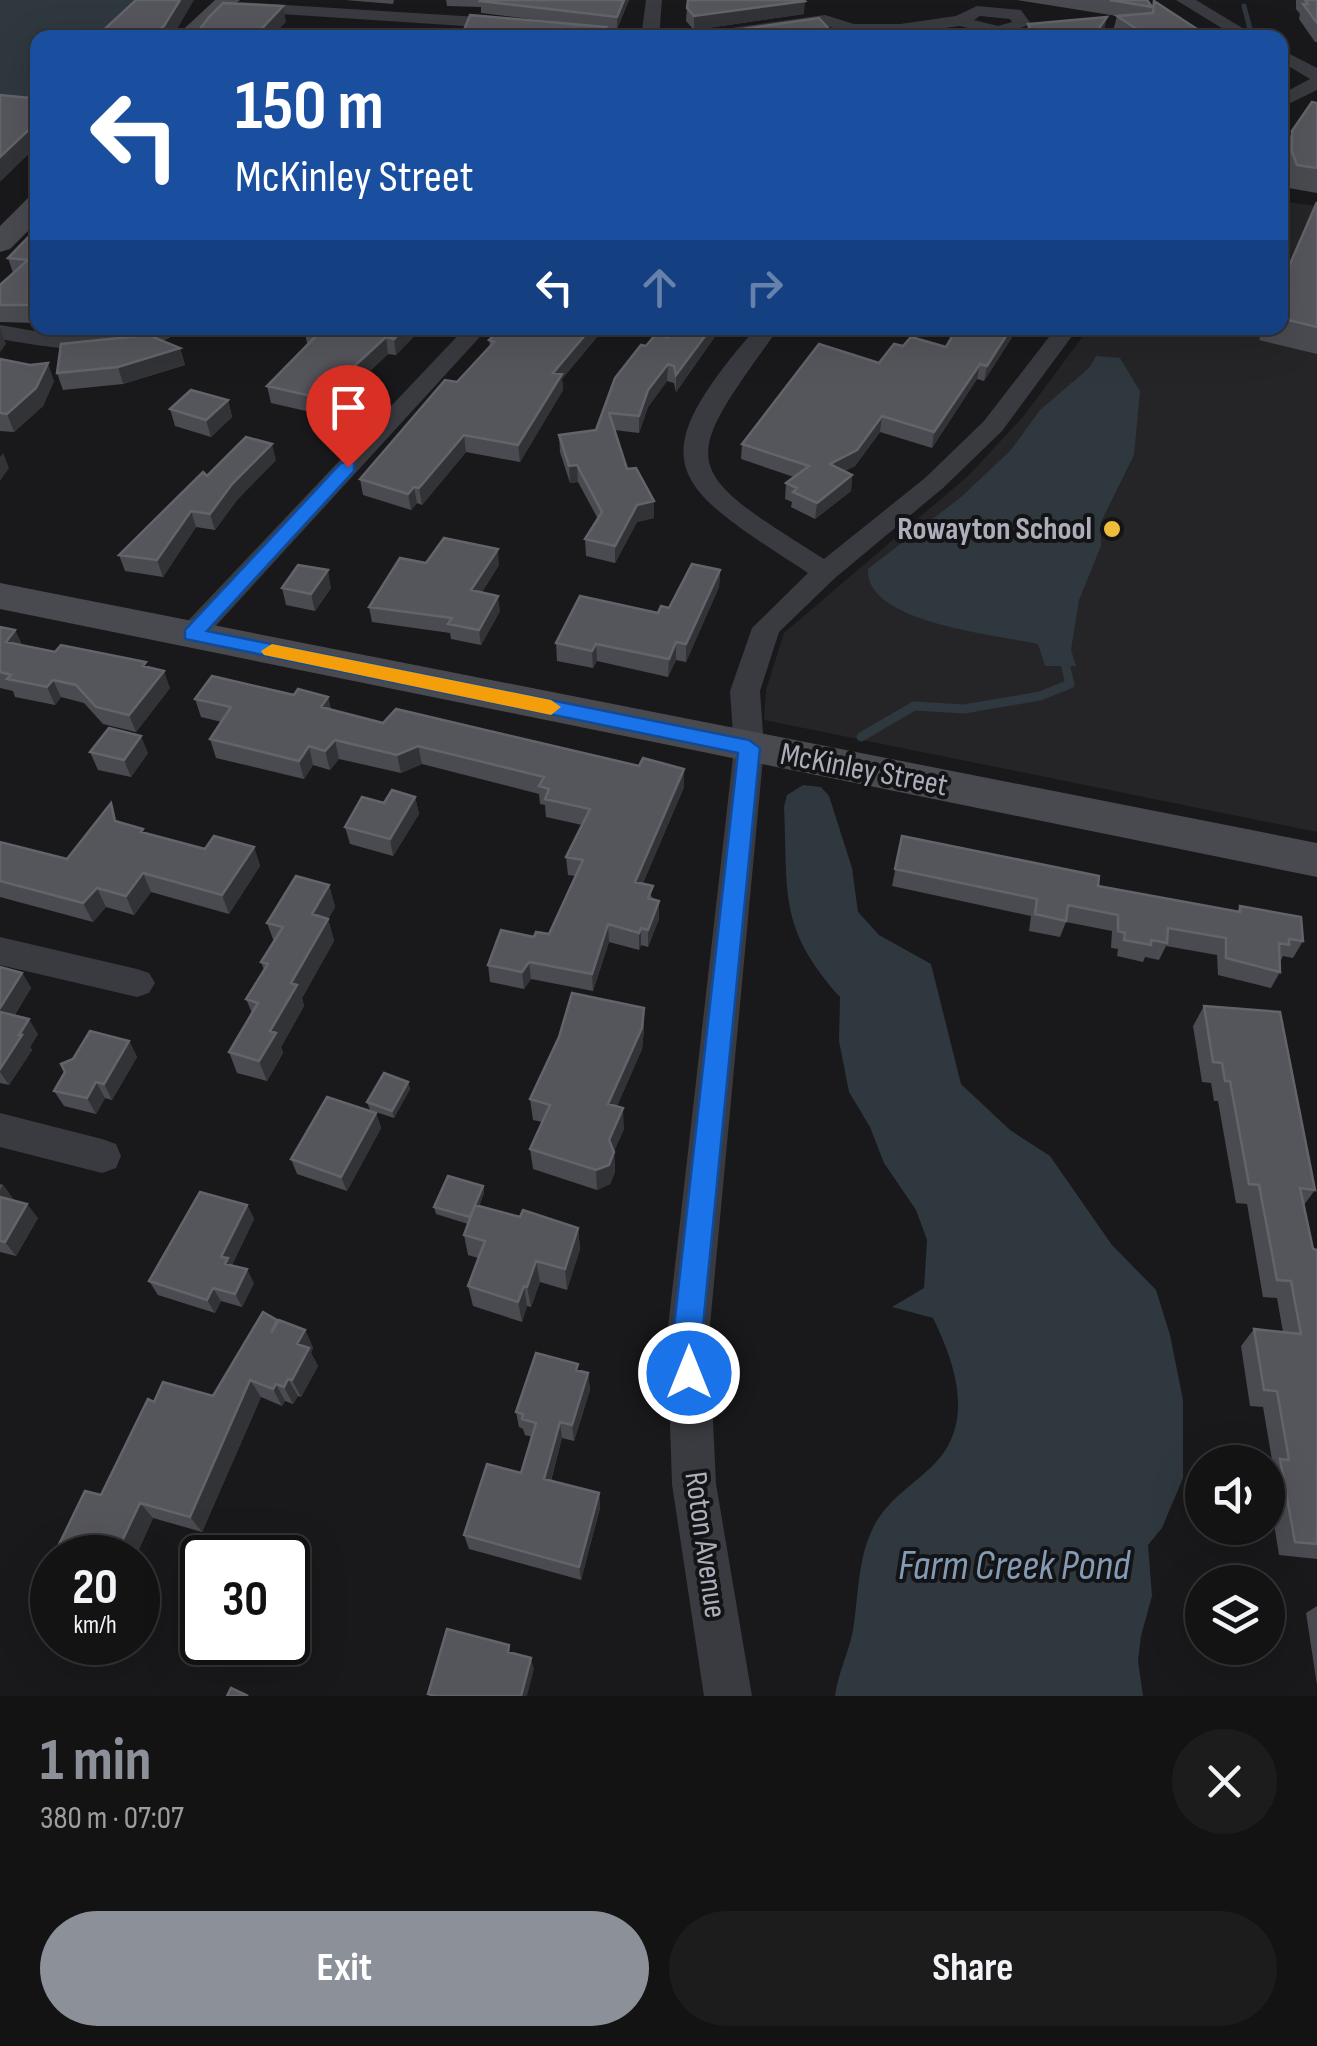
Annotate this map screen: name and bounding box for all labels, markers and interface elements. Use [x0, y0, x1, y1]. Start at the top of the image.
text: 150 m [235, 65, 384, 149]
icon: left [70, 70, 200, 200]
text: McKinley Street [235, 150, 473, 205]
icon: left [527, 260, 582, 315]
icon: ahead [632, 260, 687, 315]
icon: right [737, 260, 792, 315]
pin [306, 365, 391, 468]
icon: arrive [321, 380, 376, 435]
place label: Rowayton School [897, 510, 1092, 549]
marker: Rowayton School [1101, 518, 1123, 540]
street label: McKinley Street [777, 735, 951, 805]
position arrow [637, 1321, 741, 1425]
map controls [1185, 1445, 1285, 1665]
button: sound [1185, 1445, 1285, 1545]
street label: Roton Avenue [675, 1469, 735, 1621]
speed limit sign: 30 [180, 1535, 310, 1665]
water label: Farm Creek Pond [898, 1541, 1132, 1592]
text: 20 [72, 1558, 118, 1618]
button: layers [1185, 1565, 1285, 1665]
text: km/h [73, 1610, 117, 1641]
text: 1 min [40, 1725, 152, 1797]
button: close [1172, 1729, 1277, 1834]
text: 380 m · 07:07 [40, 1799, 184, 1838]
button: Exit [40, 1911, 649, 2026]
button: Share [669, 1911, 1277, 2026]

